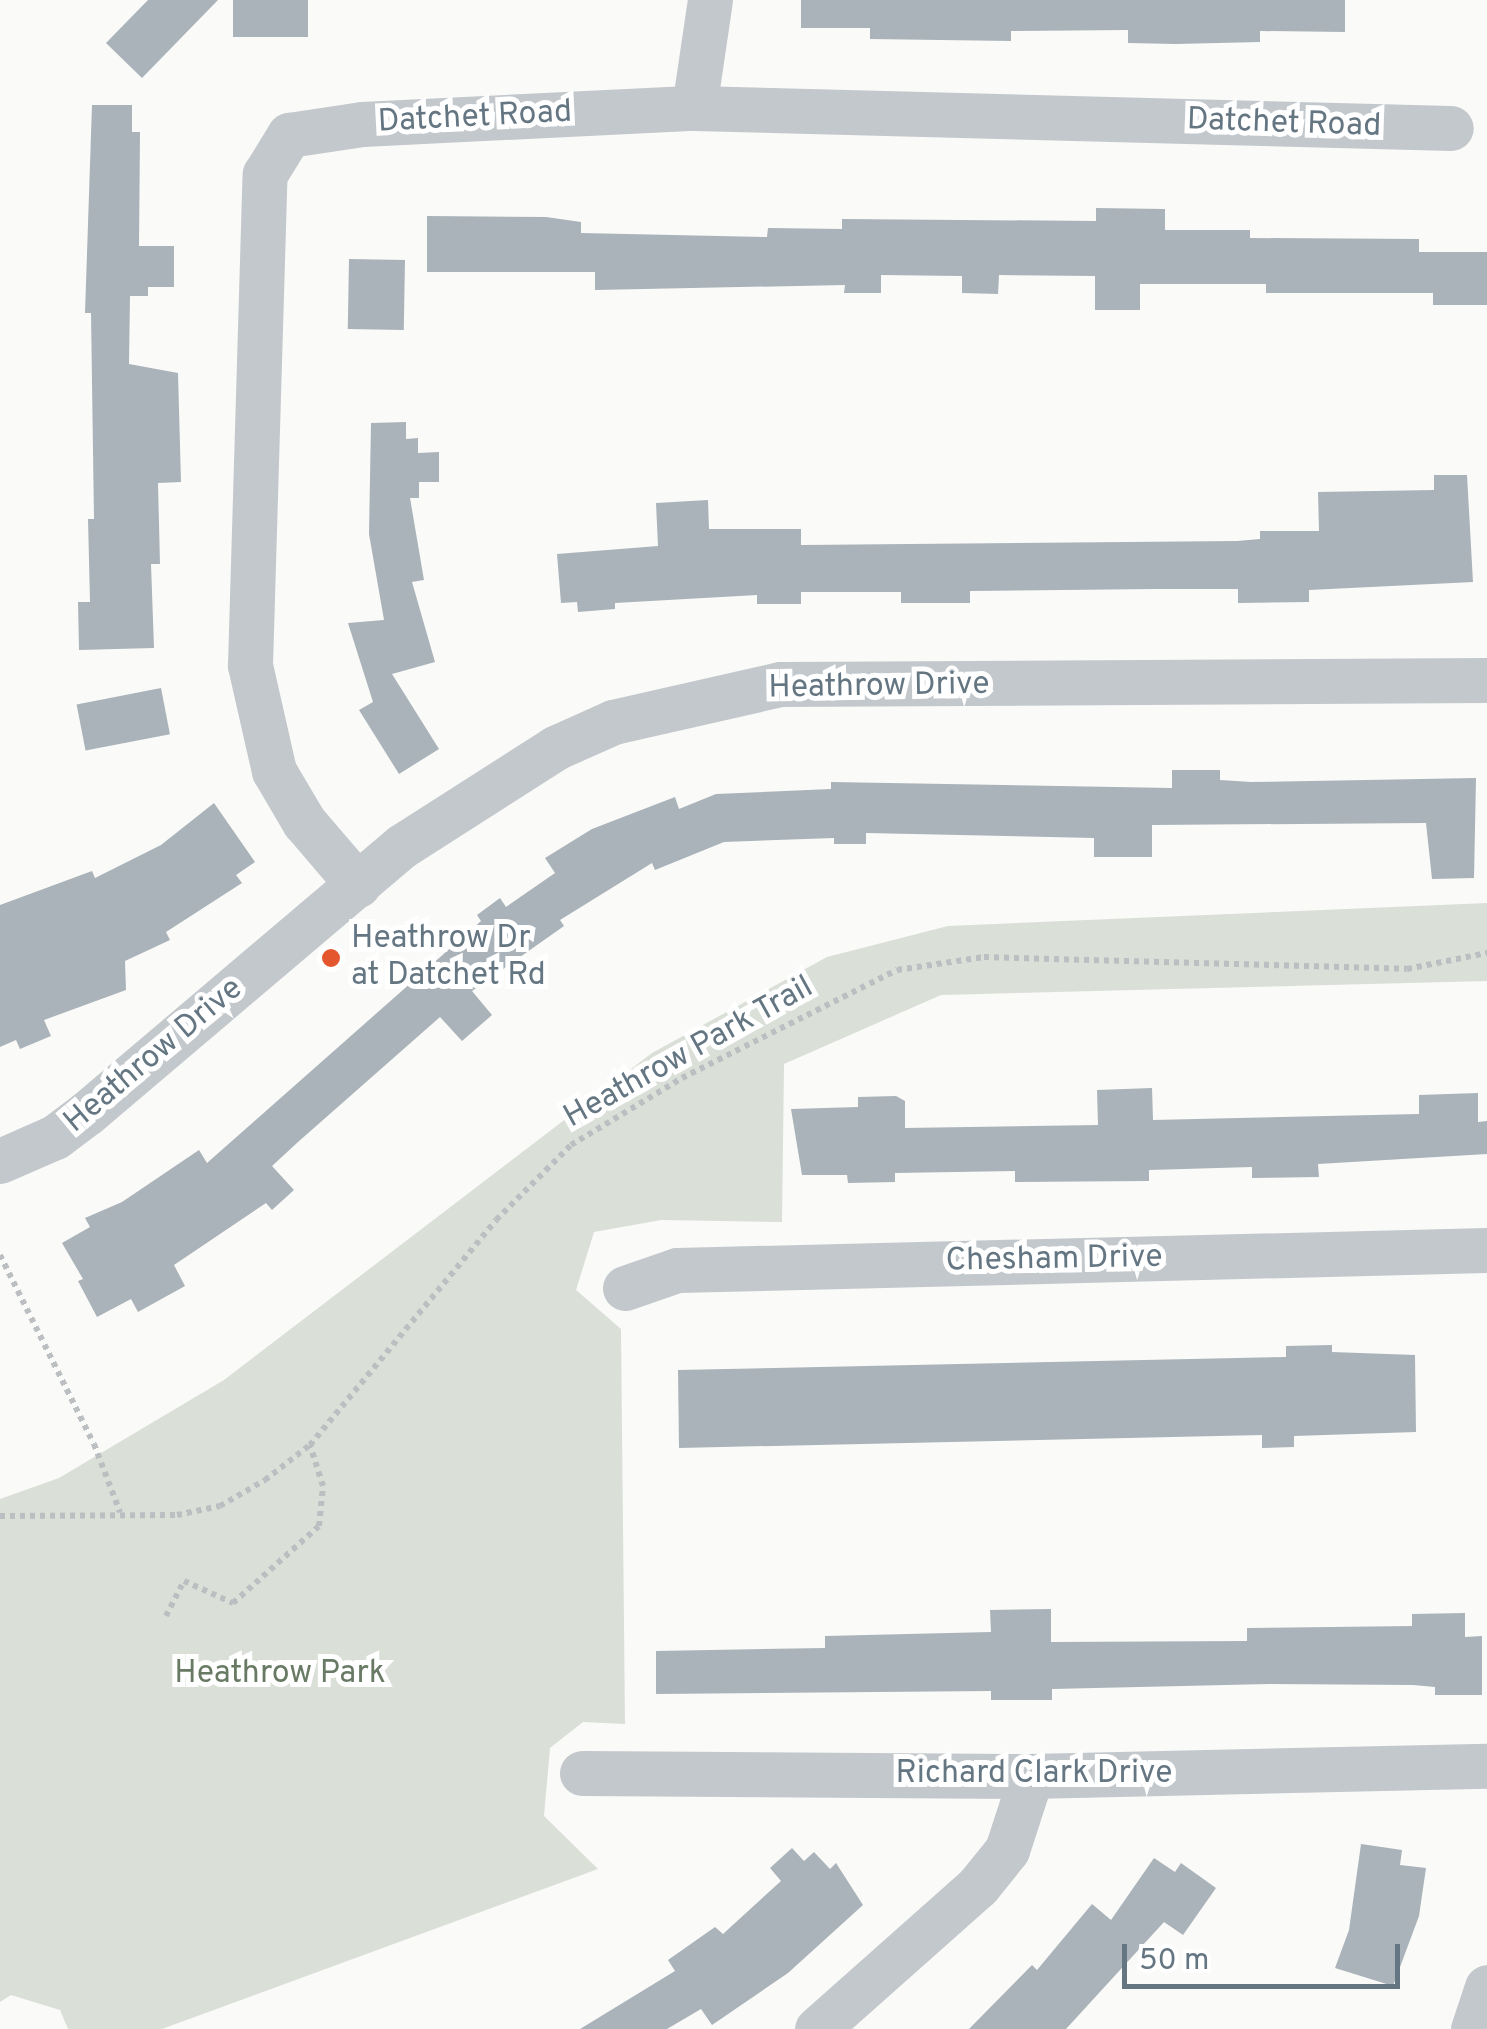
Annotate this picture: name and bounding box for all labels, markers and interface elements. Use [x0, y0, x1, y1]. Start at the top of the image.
street label: Datchet Road [377, 94, 573, 142]
street label: Datchet Road [1186, 101, 1382, 147]
street label: Heathrow Drive [768, 666, 990, 708]
place label: Heathrow Dr at Datchet Rd [351, 921, 546, 996]
marker: Heathrow Dr at Datchet Rd [320, 947, 342, 969]
street label: Heathrow Park Trail [557, 968, 821, 1138]
street label: Heathrow Drive [57, 970, 251, 1142]
street label: Chesham Drive [945, 1239, 1163, 1281]
park label: Heathrow Park [174, 1655, 386, 1693]
street label: Richard Clark Drive [896, 1755, 1172, 1793]
scale bar [1127, 1924, 1404, 1986]
text: 50 m [1139, 1943, 1209, 1980]

